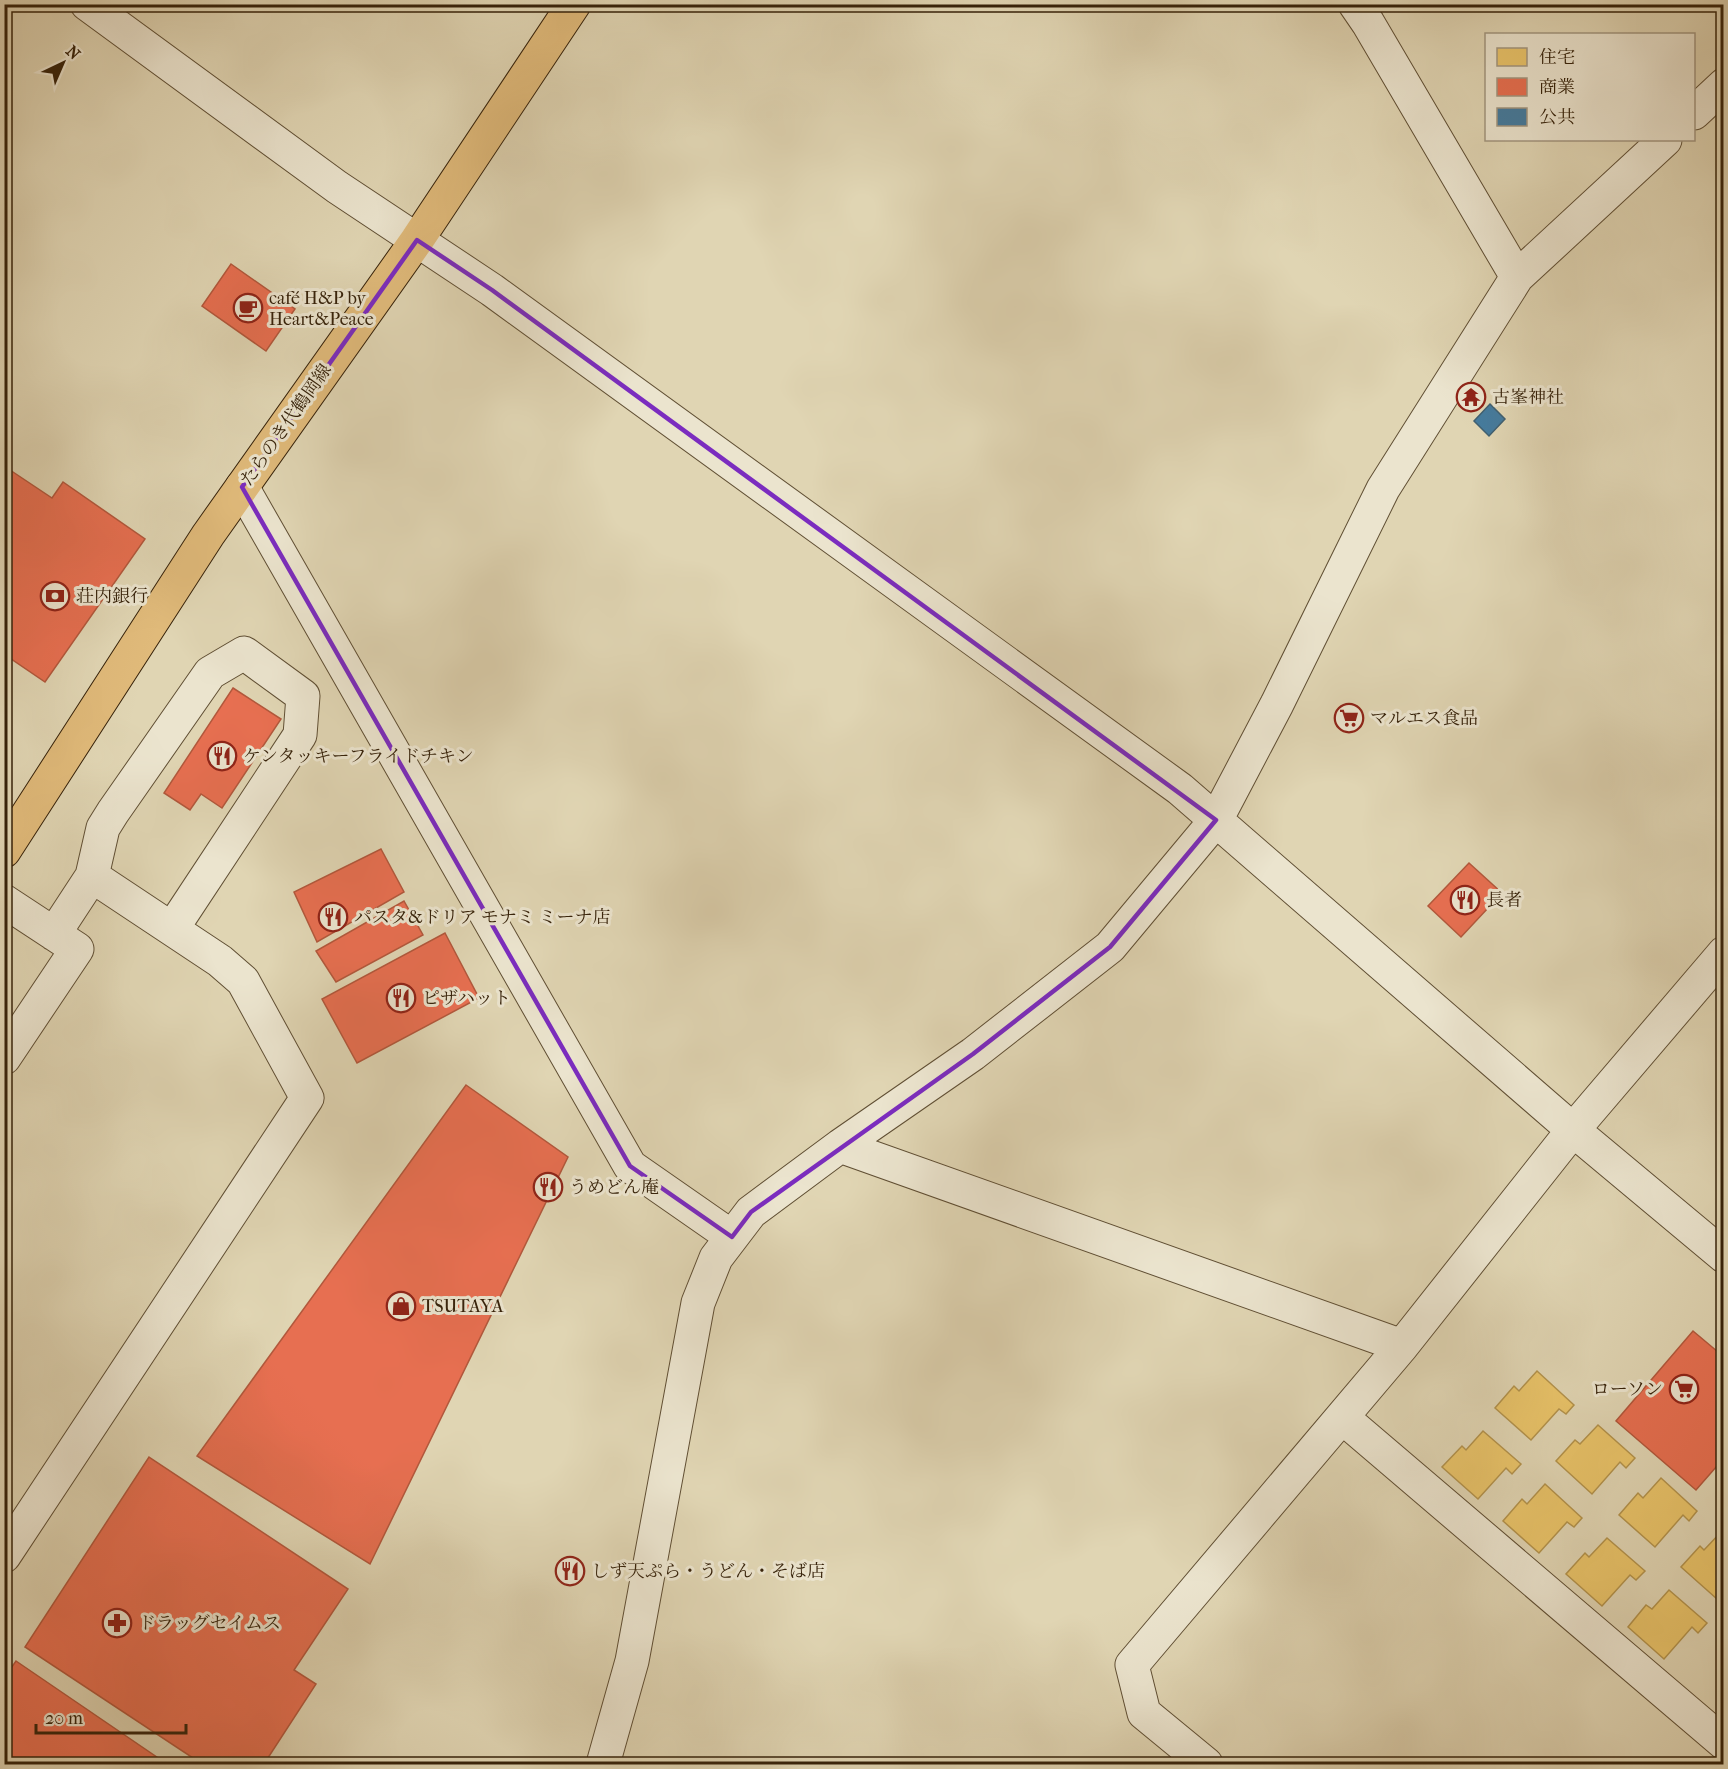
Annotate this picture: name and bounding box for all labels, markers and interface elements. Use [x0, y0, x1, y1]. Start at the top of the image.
north arrow [33, 33, 93, 93]
legend [1485, 33, 1695, 141]
text: N [62, 42, 85, 64]
text: 住宅 [1539, 47, 1575, 68]
text: 商業 [1539, 77, 1575, 98]
text: 公共 [1539, 107, 1575, 128]
place label: café H&P by Heart&Peace [269, 288, 374, 330]
cafe icon: café H&P by Heart&Peace [232, 292, 264, 324]
street label: たらのき代鶴岡線 [236, 360, 336, 490]
temple icon: 古峯神社 [1455, 381, 1487, 413]
place label: 古峯神社 [1492, 387, 1564, 408]
bank icon: 荘内銀行 [39, 580, 71, 612]
place label: 荘内銀行 [76, 586, 148, 607]
supermarket icon: マルエス食品 [1333, 702, 1365, 734]
place label: マルエス食品 [1370, 708, 1478, 729]
restaurant icon: ケンタッキーフライドチキン [206, 740, 238, 772]
place label: ケンタッキーフライドチキン [243, 746, 474, 767]
restaurant icon: 長者 [1449, 884, 1481, 916]
place label: 長者 [1486, 890, 1522, 911]
restaurant icon: パスタ&ドリア モナミ ミーナ店 [317, 901, 349, 933]
place label: パスタ&ドリア モナミ ミーナ店 [354, 907, 611, 928]
restaurant icon: ピザハット [385, 982, 417, 1014]
place label: ピザハット [422, 988, 511, 1009]
restaurant icon: うめどん庵 [532, 1171, 564, 1203]
place label: うめどん庵 [569, 1177, 659, 1198]
shop icon: TSUTAYA [385, 1290, 417, 1322]
place label: TSUTAYA [422, 1296, 504, 1317]
supermarket icon: ローソン [1668, 1373, 1700, 1405]
place label: ローソン [1592, 1379, 1663, 1400]
restaurant icon: しず天ぷら・うどん・そば店 [554, 1555, 586, 1587]
place label: しず天ぷら・うどん・そば店 [591, 1561, 825, 1582]
pharmacy icon: ドラッグセイムス [101, 1607, 133, 1639]
place label: ドラッグセイムス [138, 1613, 281, 1634]
scale bar [36, 1697, 186, 1735]
text: 20 m [45, 1708, 83, 1729]

